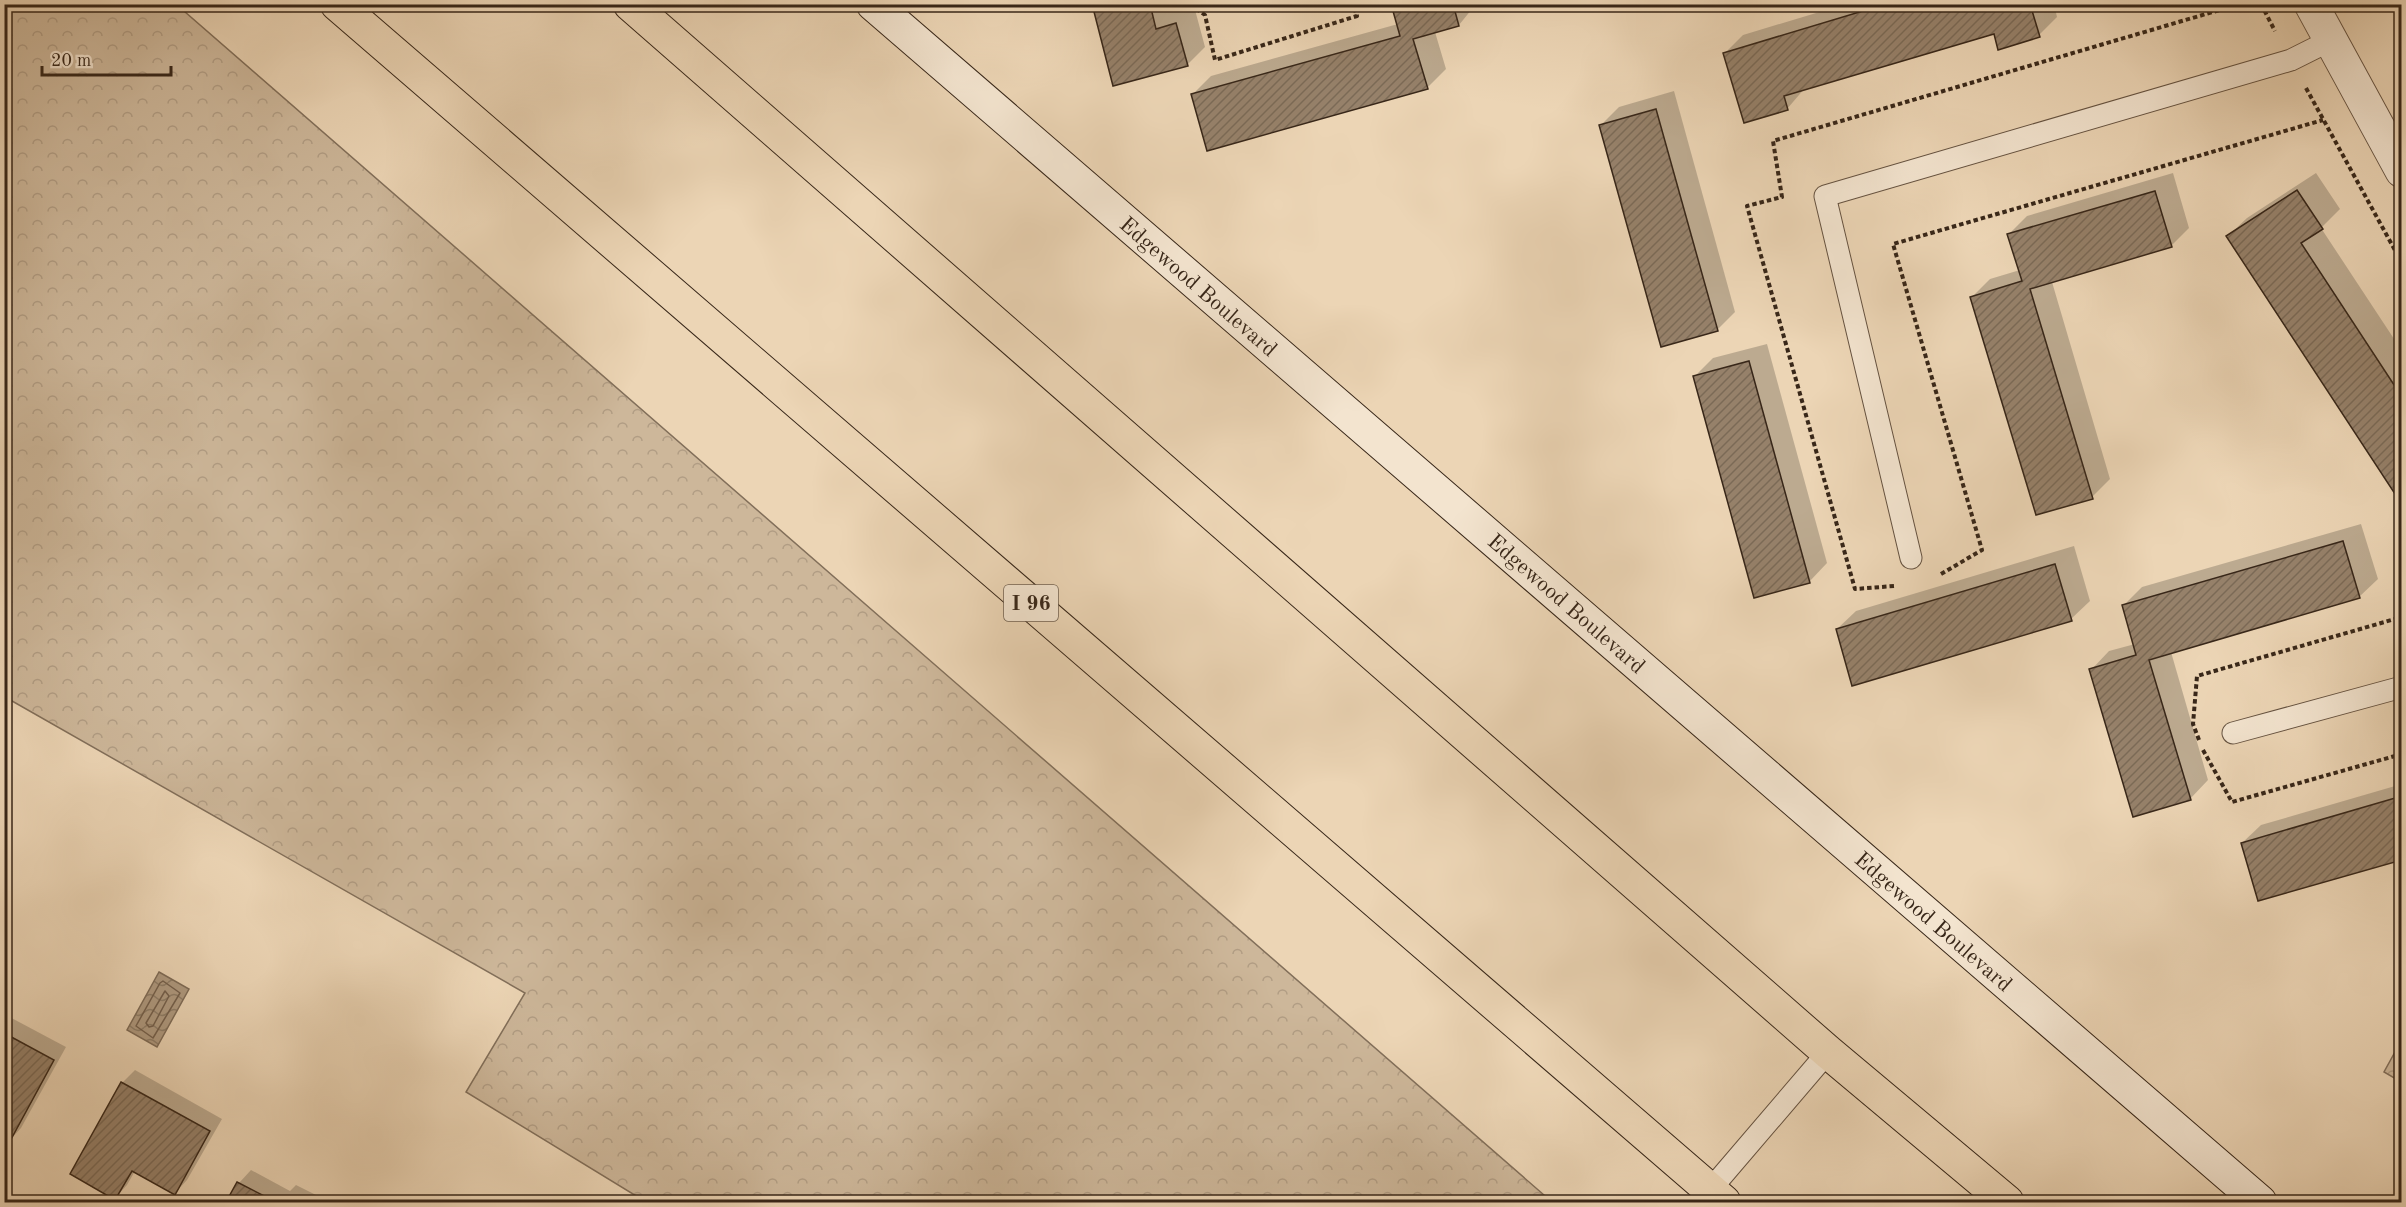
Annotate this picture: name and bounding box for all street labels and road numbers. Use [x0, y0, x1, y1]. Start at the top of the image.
street label: Edgewood Boulevard [1115, 213, 1281, 362]
street label: Edgewood Boulevard [1483, 530, 1649, 679]
road number: I 96 [1004, 585, 1058, 621]
street label: Edgewood Boulevard [1850, 848, 2016, 997]

